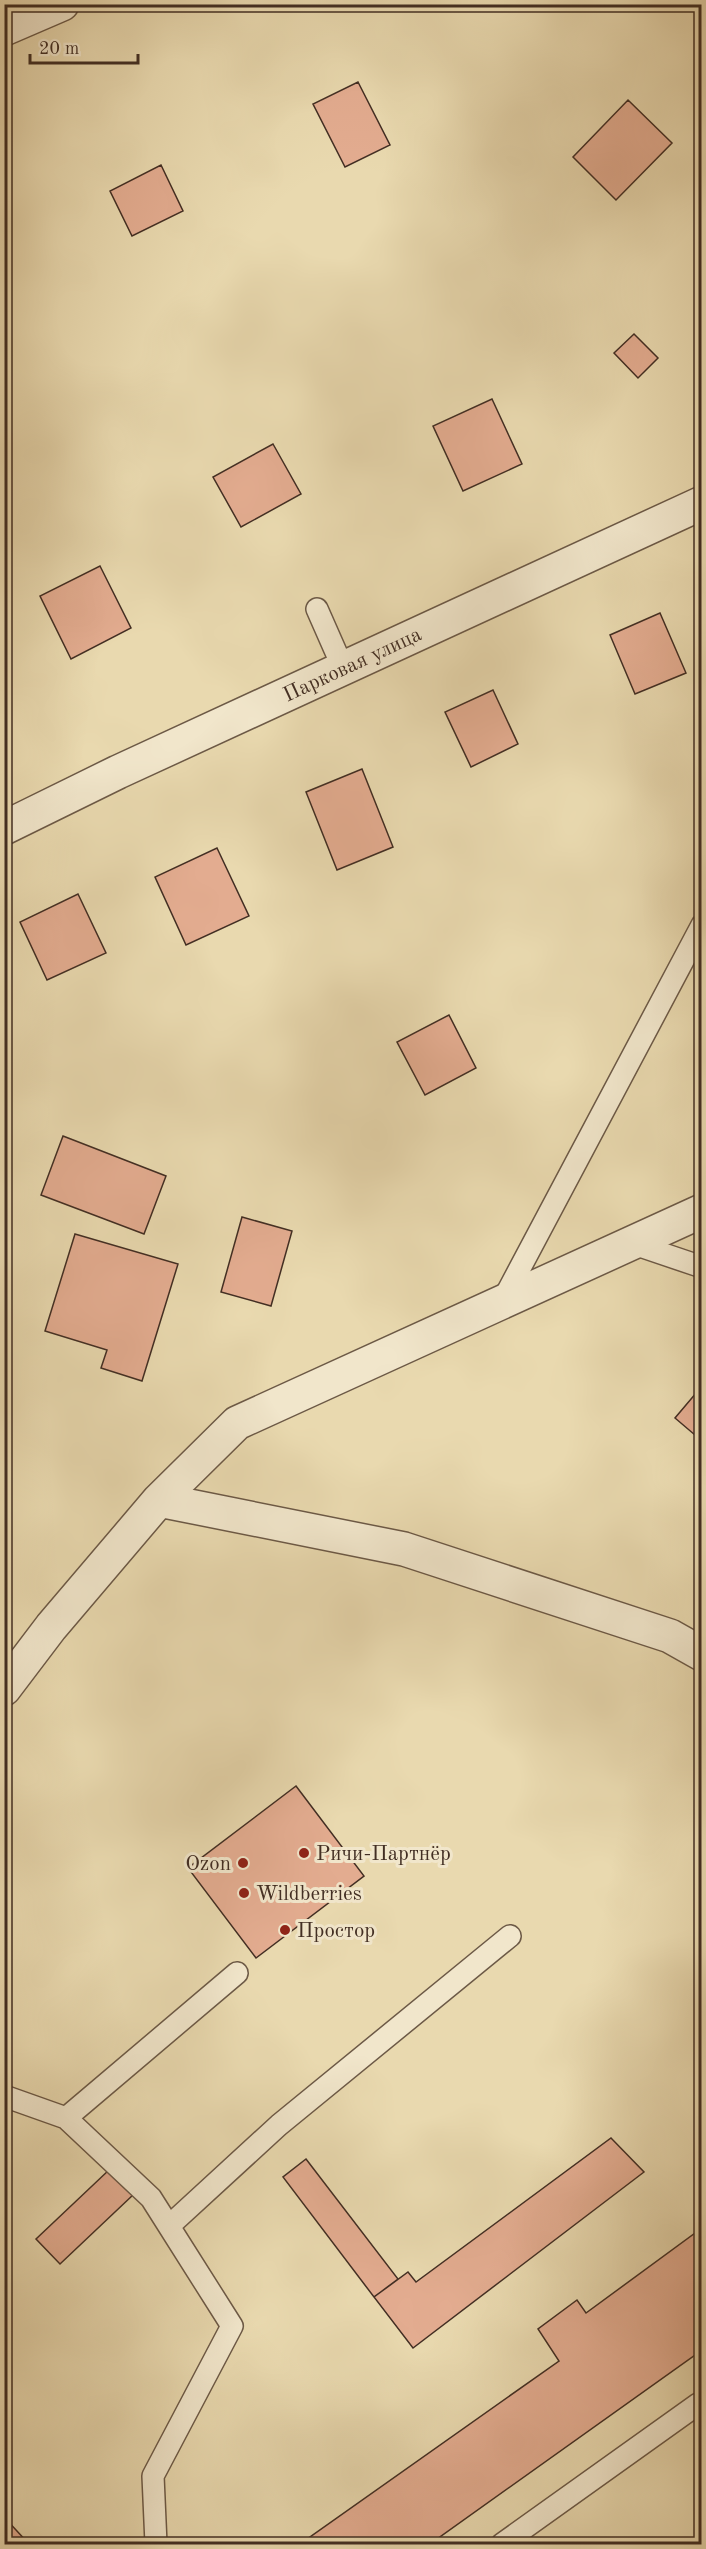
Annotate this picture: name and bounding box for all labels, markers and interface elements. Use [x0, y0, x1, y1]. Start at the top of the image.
scale bar [30, 27, 138, 65]
text: 20 m [39, 40, 79, 58]
street label: Парковая улица [280, 624, 425, 707]
place label: Ричи-Партнёр [316, 1844, 451, 1865]
marker: Ричи-Партнёр [297, 1846, 311, 1860]
place label: Ozon [185, 1854, 231, 1875]
marker: Ozon [236, 1856, 250, 1870]
place label: Wildberries [256, 1884, 362, 1905]
marker: Wildberries [237, 1886, 251, 1900]
place label: Простор [297, 1921, 375, 1942]
marker: Простор [278, 1923, 292, 1937]

